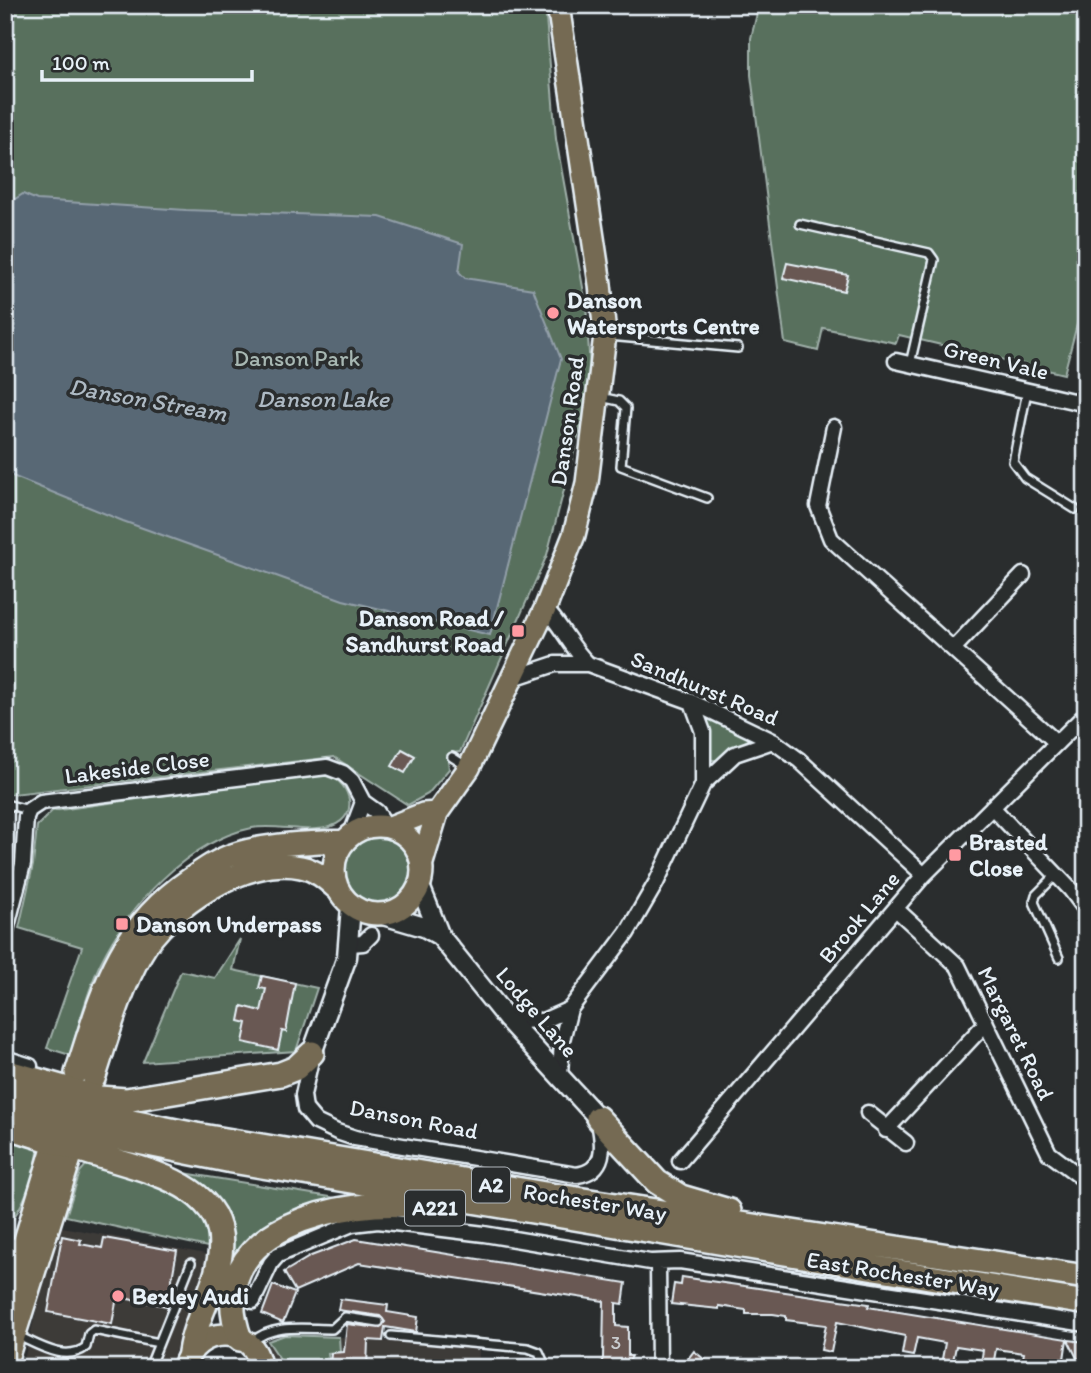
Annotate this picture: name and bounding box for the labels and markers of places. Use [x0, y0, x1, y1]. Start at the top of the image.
place label: Danson Watersports Centre [567, 286, 760, 340]
marker: Danson Watersports Centre [545, 305, 561, 321]
place label: Danson Road / Sandhurst Road [346, 604, 504, 658]
marker: Danson Road / Sandhurst Road [510, 623, 526, 639]
place label: Brasted Close [969, 828, 1048, 882]
marker: Brasted Close [947, 847, 963, 863]
place label: Danson Underpass [136, 910, 322, 938]
marker: Danson Underpass [114, 916, 130, 932]
place label: Bexley Audi [132, 1282, 249, 1310]
marker: Bexley Audi [110, 1288, 126, 1304]

